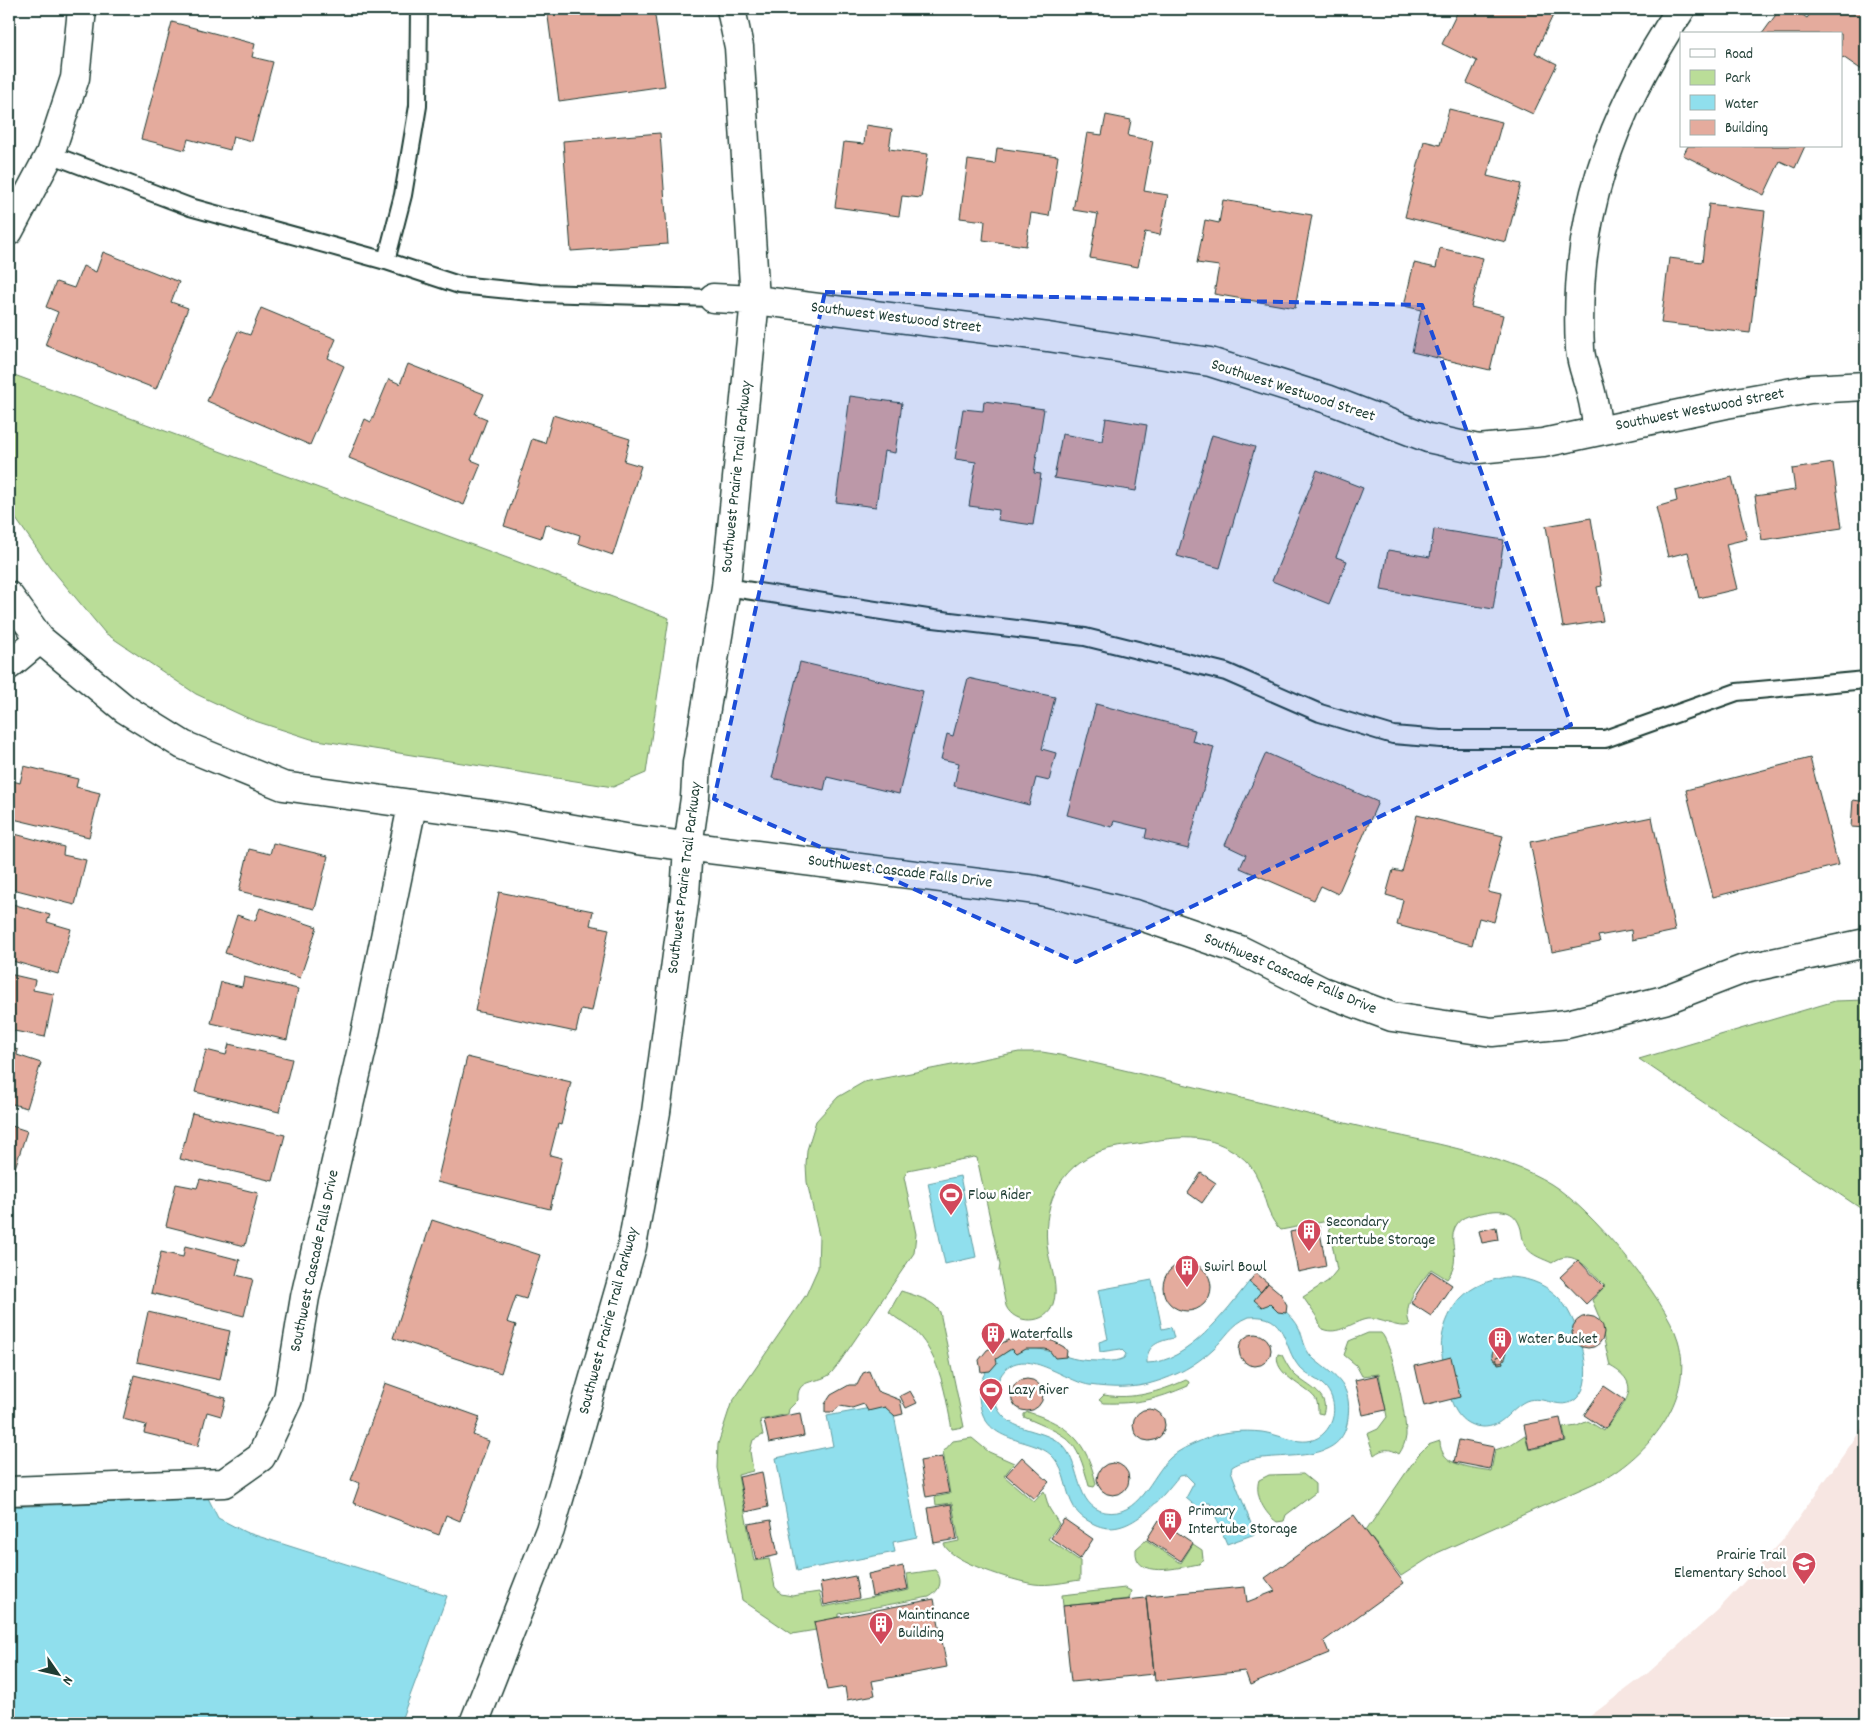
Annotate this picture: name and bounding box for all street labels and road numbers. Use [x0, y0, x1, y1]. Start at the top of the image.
street label: Southwest Westwood Street [810, 296, 983, 340]
street label: Southwest Westwood Street [1208, 354, 1378, 428]
street label: Southwest Prairie Trail Parkway [715, 379, 759, 574]
street label: Southwest Westwood Street [1614, 382, 1786, 438]
street label: Southwest Prairie Trail Parkway [662, 780, 708, 975]
street label: Southwest Cascade Falls Drive [806, 849, 994, 895]
street label: Southwest Cascade Falls Drive [1200, 927, 1380, 1021]
street label: Southwest Cascade Falls Drive [284, 1168, 346, 1354]
street label: Southwest Prairie Trail Parkway [573, 1224, 645, 1417]

